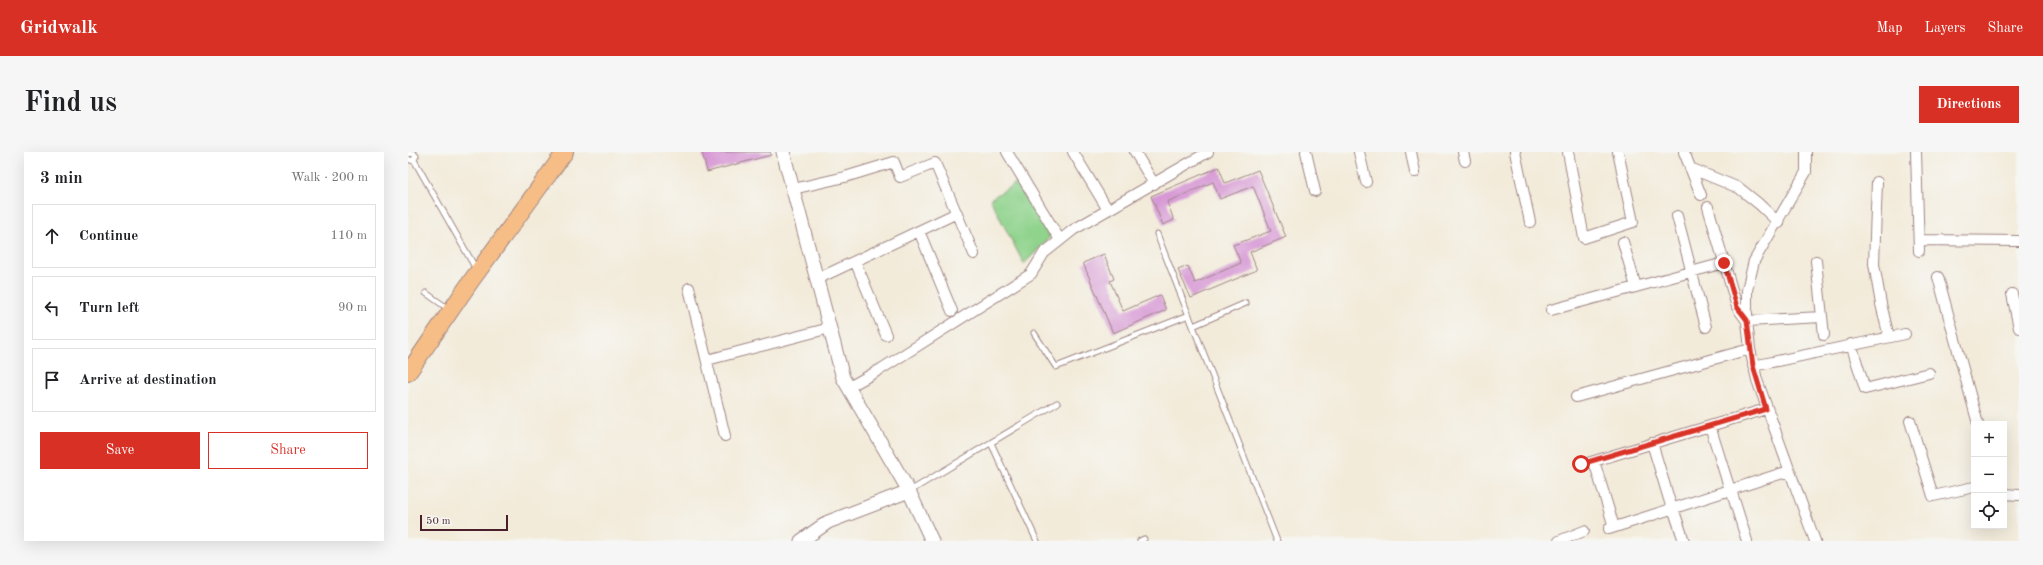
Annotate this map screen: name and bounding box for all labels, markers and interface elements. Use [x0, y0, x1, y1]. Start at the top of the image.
text: Gridwalk [20, 19, 98, 38]
text: Map [1877, 21, 1903, 35]
text: Layers [1925, 21, 1966, 35]
text: Share [1988, 21, 2023, 35]
button: Directions [1919, 86, 2019, 123]
text: Find us [24, 90, 117, 118]
text: 3 min [40, 170, 83, 187]
text: Walk · 200 m [291, 171, 368, 184]
icon: ahead [41, 225, 63, 247]
text: Continue [79, 229, 138, 244]
text: 110 m [330, 229, 367, 242]
route end [1715, 254, 1733, 272]
icon: left [41, 297, 63, 319]
text: Turn left [79, 301, 139, 316]
text: 90 m [338, 301, 367, 314]
icon: arrive [41, 369, 63, 391]
text: Arrive at destination [79, 373, 217, 388]
map controls [1971, 421, 2007, 529]
button: + [1971, 421, 2007, 457]
button: Save [40, 432, 200, 469]
button: Share [208, 432, 368, 469]
route start [1572, 455, 1590, 473]
button: − [1971, 457, 2007, 493]
button: locate [1971, 493, 2007, 529]
scale bar [420, 513, 508, 532]
text: 50 m [426, 516, 451, 527]

